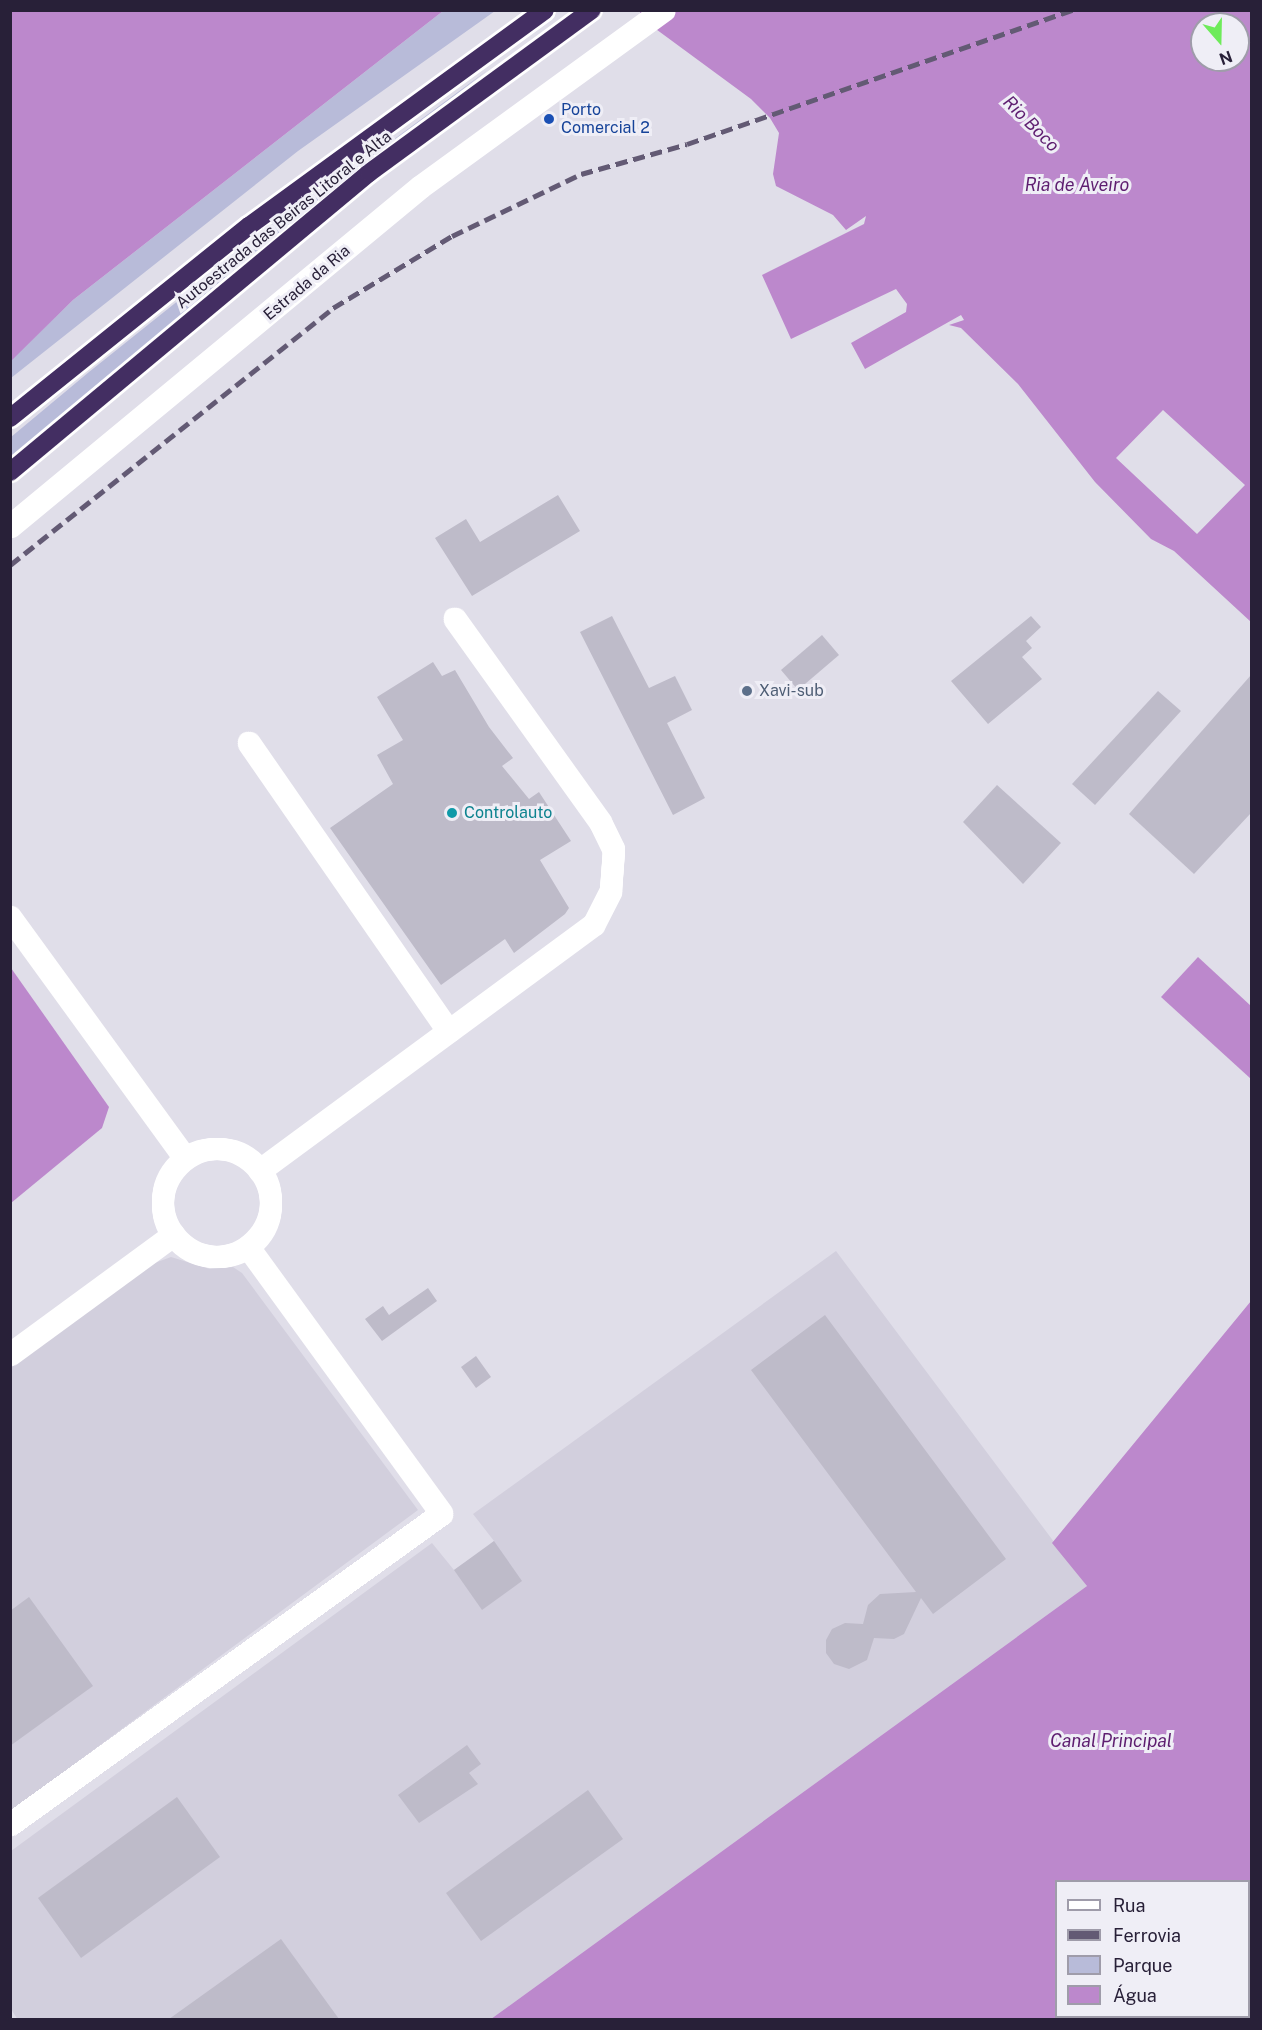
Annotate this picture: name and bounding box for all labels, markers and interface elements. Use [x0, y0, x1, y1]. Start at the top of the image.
north arrow [1190, 12, 1250, 72]
text: N [1217, 46, 1235, 69]
water label: Rio Boco [998, 91, 1064, 157]
place label: Porto Comercial 2 [561, 100, 650, 138]
marker: Porto Comercial 2 [542, 112, 556, 126]
street label: Autoestrada das Beiras Litoral e Alta [172, 127, 396, 313]
water label: Ria de Aveiro [1025, 174, 1129, 196]
street label: Estrada da Ria [260, 241, 354, 325]
place label: Xavi-sub [759, 681, 824, 701]
marker: Xavi-sub [740, 684, 754, 698]
place label: Controlauto [464, 803, 552, 823]
marker: Controlauto [445, 806, 459, 820]
water label: Canal Principal [1050, 1730, 1172, 1752]
legend [1055, 1880, 1250, 2018]
text: Rua [1113, 1895, 1145, 1916]
text: Ferrovia [1113, 1925, 1181, 1946]
text: Parque [1113, 1955, 1173, 1976]
text: Água [1113, 1985, 1157, 2006]

